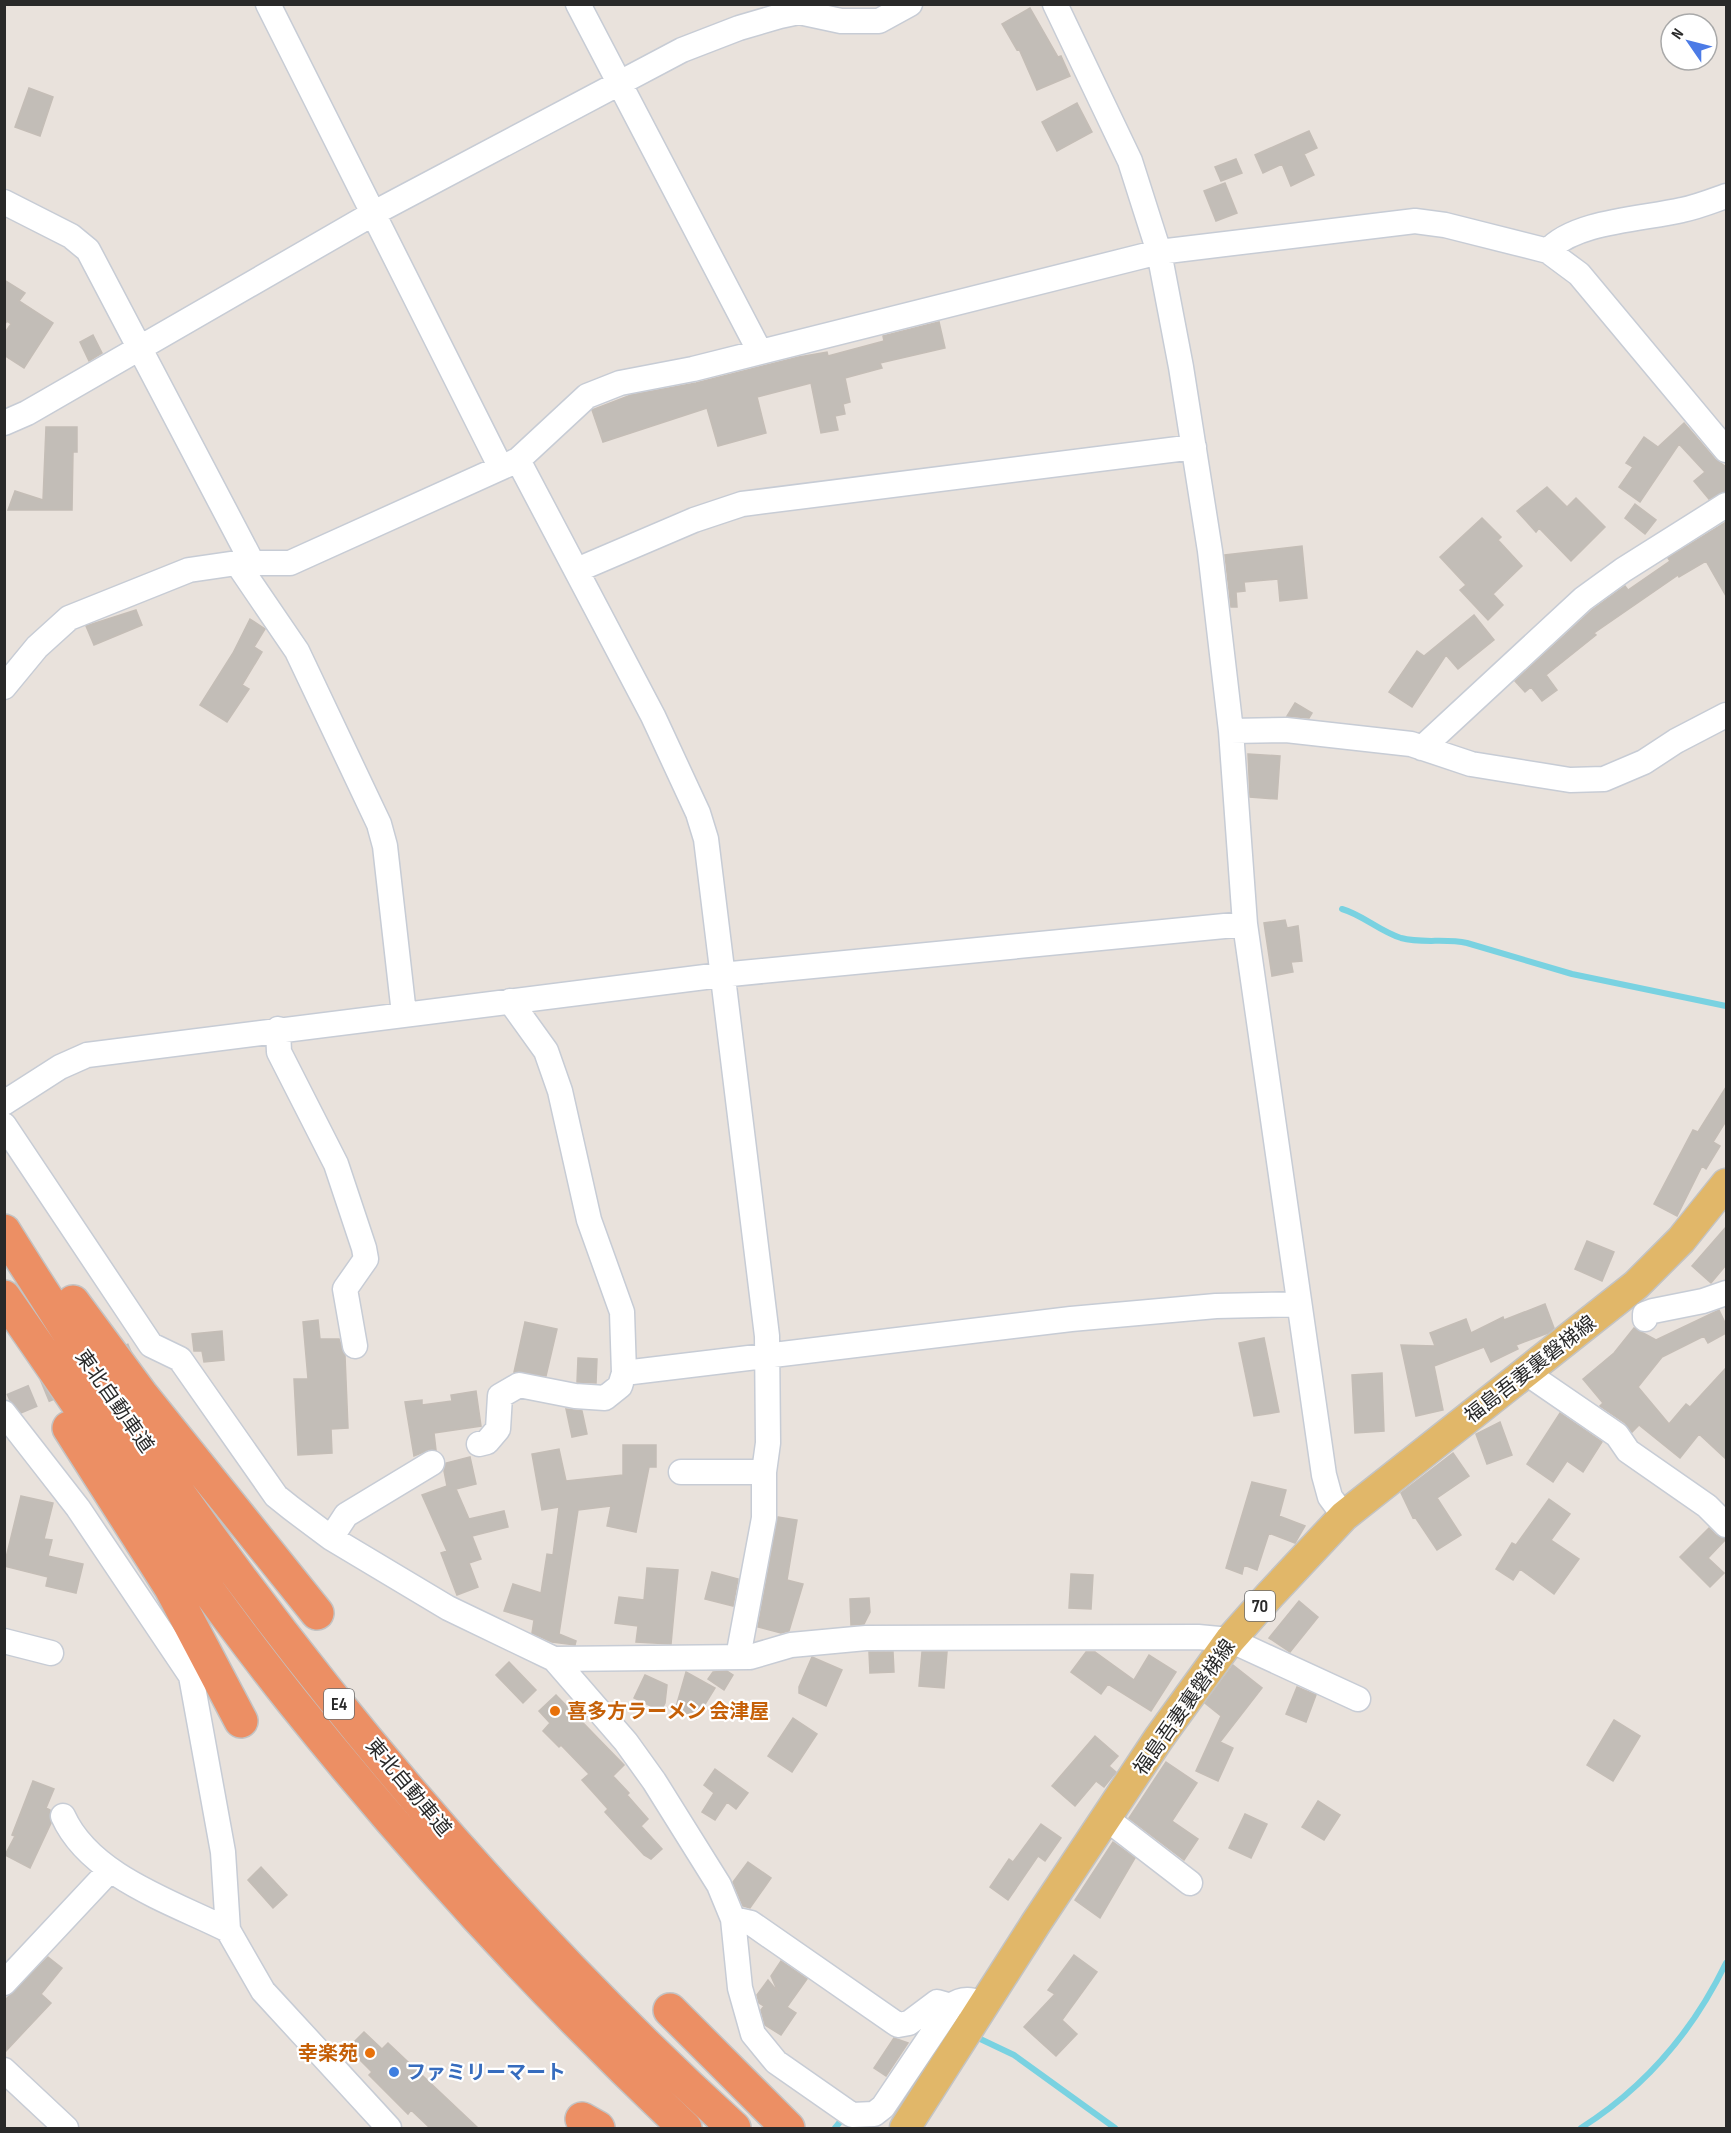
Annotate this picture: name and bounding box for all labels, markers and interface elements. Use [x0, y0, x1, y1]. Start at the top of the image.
north arrow [1659, 12, 1719, 72]
text: N [1668, 25, 1688, 43]
street label: 福島吾妻裏磐梯線 [1460, 1311, 1601, 1428]
street label: 東北自動車道 [70, 1346, 158, 1458]
road number: 70 [1245, 1591, 1275, 1621]
street label: 福島吾妻裏磐梯線 [1129, 1635, 1241, 1780]
road number: E4 [324, 1689, 354, 1719]
place label: 喜多方ラーメン 会津屋 [567, 1700, 769, 1724]
marker: 喜多方ラーメン 会津屋 [548, 1704, 562, 1718]
street label: 東北自動車道 [360, 1734, 456, 1841]
place label: 幸楽苑 [298, 2042, 358, 2066]
marker: 幸楽苑 [363, 2046, 377, 2060]
place label: ファミリーマート [406, 2061, 566, 2085]
marker: ファミリーマート [387, 2065, 401, 2079]

